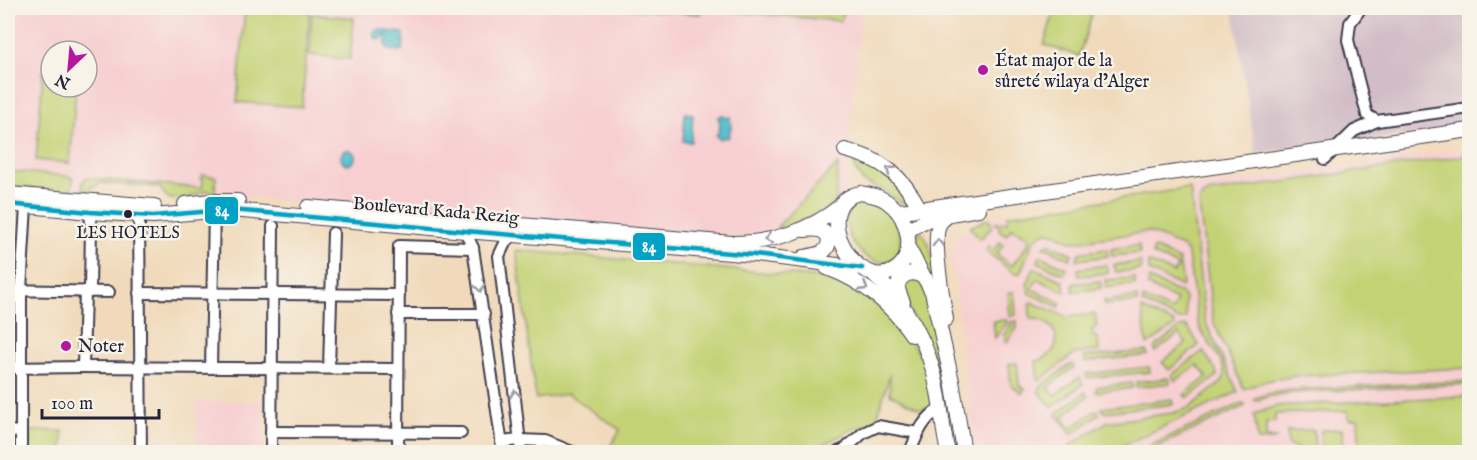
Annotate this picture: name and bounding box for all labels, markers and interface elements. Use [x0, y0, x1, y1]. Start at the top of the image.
north arrow [39, 39, 99, 99]
place label: État major de la sûreté wilaya d’Alger [995, 48, 1150, 94]
marker: État major de la sûreté wilaya d’Alger [976, 63, 990, 77]
text: N [53, 69, 75, 93]
one-way arrow [886, 166, 897, 177]
street label: Boulevard Kada Rezig [352, 193, 520, 230]
line badge: 84 [204, 196, 239, 225]
text: 84 [215, 202, 230, 222]
marker: LES HOTELS [122, 208, 134, 220]
place label: LES HOTELS [76, 224, 180, 244]
line badge: 84 [632, 232, 666, 261]
one-way arrow [763, 232, 773, 245]
text: 84 [642, 238, 657, 258]
one-way arrow [932, 238, 944, 247]
one-way arrow [857, 280, 868, 291]
one-way arrow [473, 283, 485, 292]
place label: Noter [78, 336, 124, 359]
marker: Noter [59, 339, 73, 353]
scale bar [42, 382, 159, 420]
one-way arrow [509, 390, 521, 399]
text: 100 m [51, 393, 93, 416]

